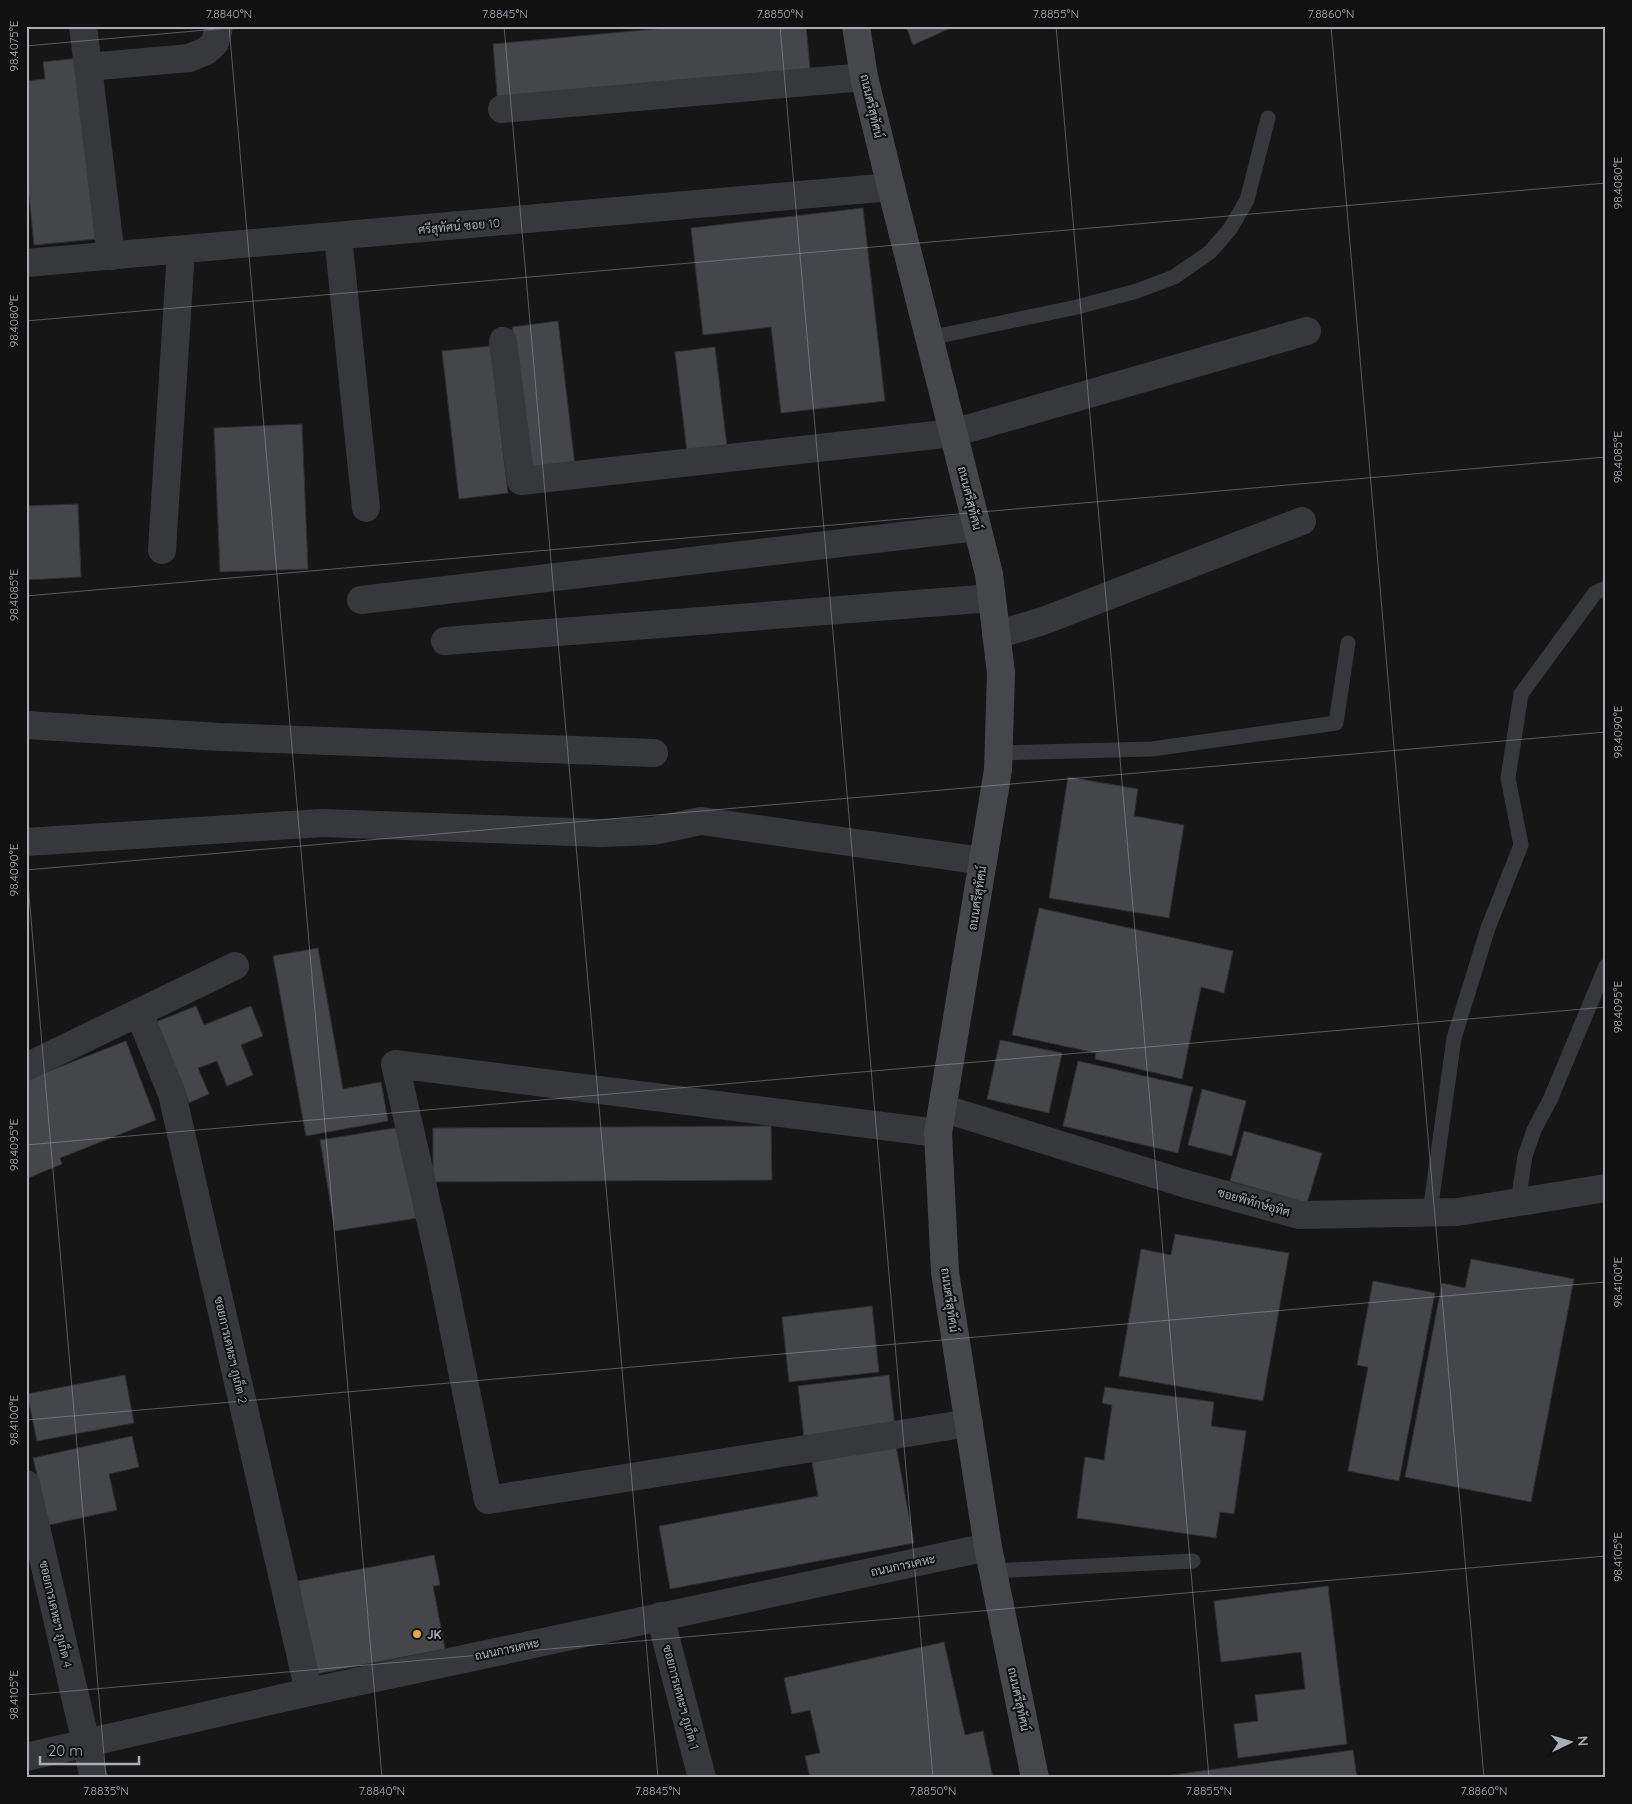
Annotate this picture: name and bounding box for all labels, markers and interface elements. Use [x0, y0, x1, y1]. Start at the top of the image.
text: 7.8840°N [206, 6, 252, 21]
text: 7.8845°N [482, 6, 528, 21]
text: 7.8850°N [757, 6, 803, 21]
text: 7.8855°N [1033, 6, 1079, 21]
text: 7.8860°N [1308, 6, 1354, 21]
text: 98.4075°E [6, 20, 21, 72]
street label: ถนนศรีสุทัศน์ [855, 73, 887, 140]
text: 98.4080°E [1610, 156, 1625, 209]
street label: ศรีสุทัศน์ ซอย 10 [417, 215, 501, 239]
text: 98.4080°E [6, 294, 21, 347]
text: 98.4085°E [1610, 431, 1625, 483]
street label: ถนนศรีสุทัศน์ [953, 465, 985, 532]
text: 98.4085°E [6, 569, 21, 621]
text: 98.4090°E [1610, 705, 1625, 759]
text: 98.4090°E [6, 843, 21, 897]
street label: ถนนศรีสุทัศน์ [965, 864, 992, 932]
text: 98.4095°E [1610, 981, 1625, 1033]
text: 98.4095°E [6, 1119, 21, 1171]
street label: ซอยพิทักษ์อุทิศ [1215, 1184, 1292, 1221]
text: 98.4100°E [1610, 1256, 1625, 1307]
street label: ถนนศรีสุทัศน์ [936, 1267, 962, 1334]
street label: ซอยการเคหะฯ ภูเก็ต 2 [210, 1295, 252, 1406]
text: 98.4100°E [6, 1394, 21, 1445]
text: 98.4105°E [1610, 1532, 1625, 1582]
street label: ถนนการเคหะ [869, 1551, 937, 1579]
street label: ซอยการเคหะฯ ภูเก็ต 4 [35, 1559, 77, 1669]
place label: JK [427, 1627, 442, 1642]
marker: JK [411, 1628, 423, 1640]
street label: ถนนการเคหะ [473, 1635, 541, 1663]
street label: ซอยการเคหะฯ ภูเก็ต 1 [659, 1643, 703, 1751]
street label: ถนนศรีสุทัศน์ [1003, 1666, 1033, 1733]
text: 98.4105°E [6, 1670, 21, 1720]
north arrow [1544, 1716, 1594, 1766]
scale bar [40, 1734, 139, 1766]
text: N [1574, 1735, 1592, 1747]
text: 20 m [48, 1741, 83, 1760]
text: 7.8835°N [83, 1783, 129, 1798]
text: 7.8840°N [359, 1783, 405, 1798]
text: 7.8845°N [635, 1783, 681, 1798]
text: 7.8850°N [910, 1783, 956, 1798]
text: 7.8855°N [1186, 1783, 1232, 1798]
text: 7.8860°N [1461, 1783, 1507, 1798]

